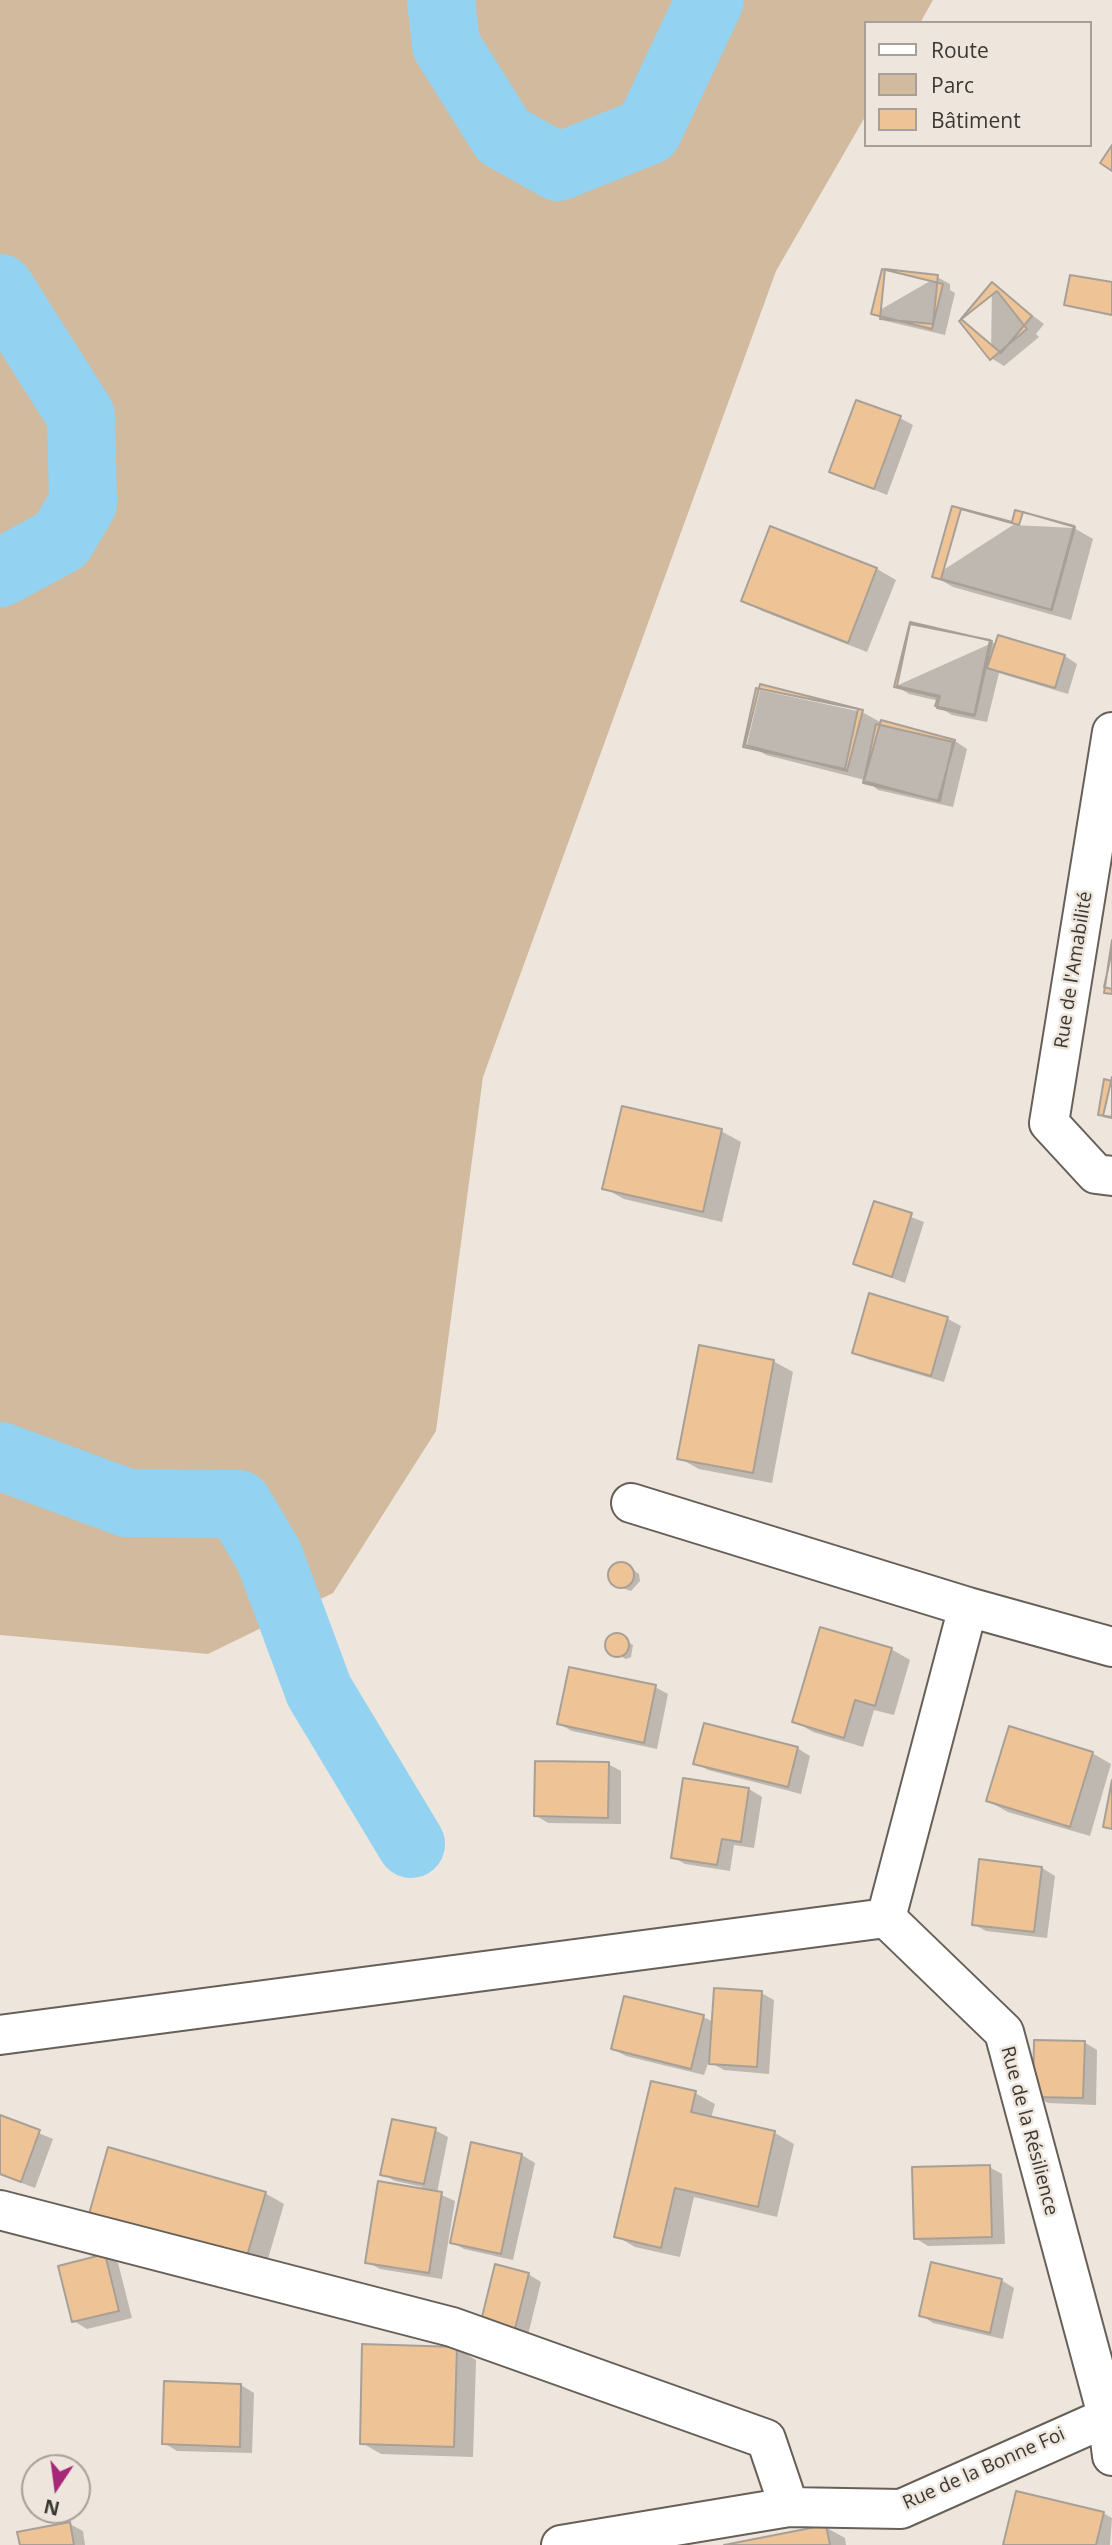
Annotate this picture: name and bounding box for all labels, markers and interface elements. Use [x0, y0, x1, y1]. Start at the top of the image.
legend [864, 21, 1091, 147]
text: Route [931, 36, 989, 64]
text: Parc [931, 71, 974, 99]
text: Bâtiment [931, 106, 1021, 134]
street label: Rue de l'Amabilité [1050, 890, 1098, 1050]
street label: Rue de la Résilience [995, 2044, 1063, 2218]
street label: Rue de la Bonne Foi [899, 2423, 1069, 2515]
north arrow [21, 2454, 91, 2524]
text: N [41, 2493, 62, 2522]

